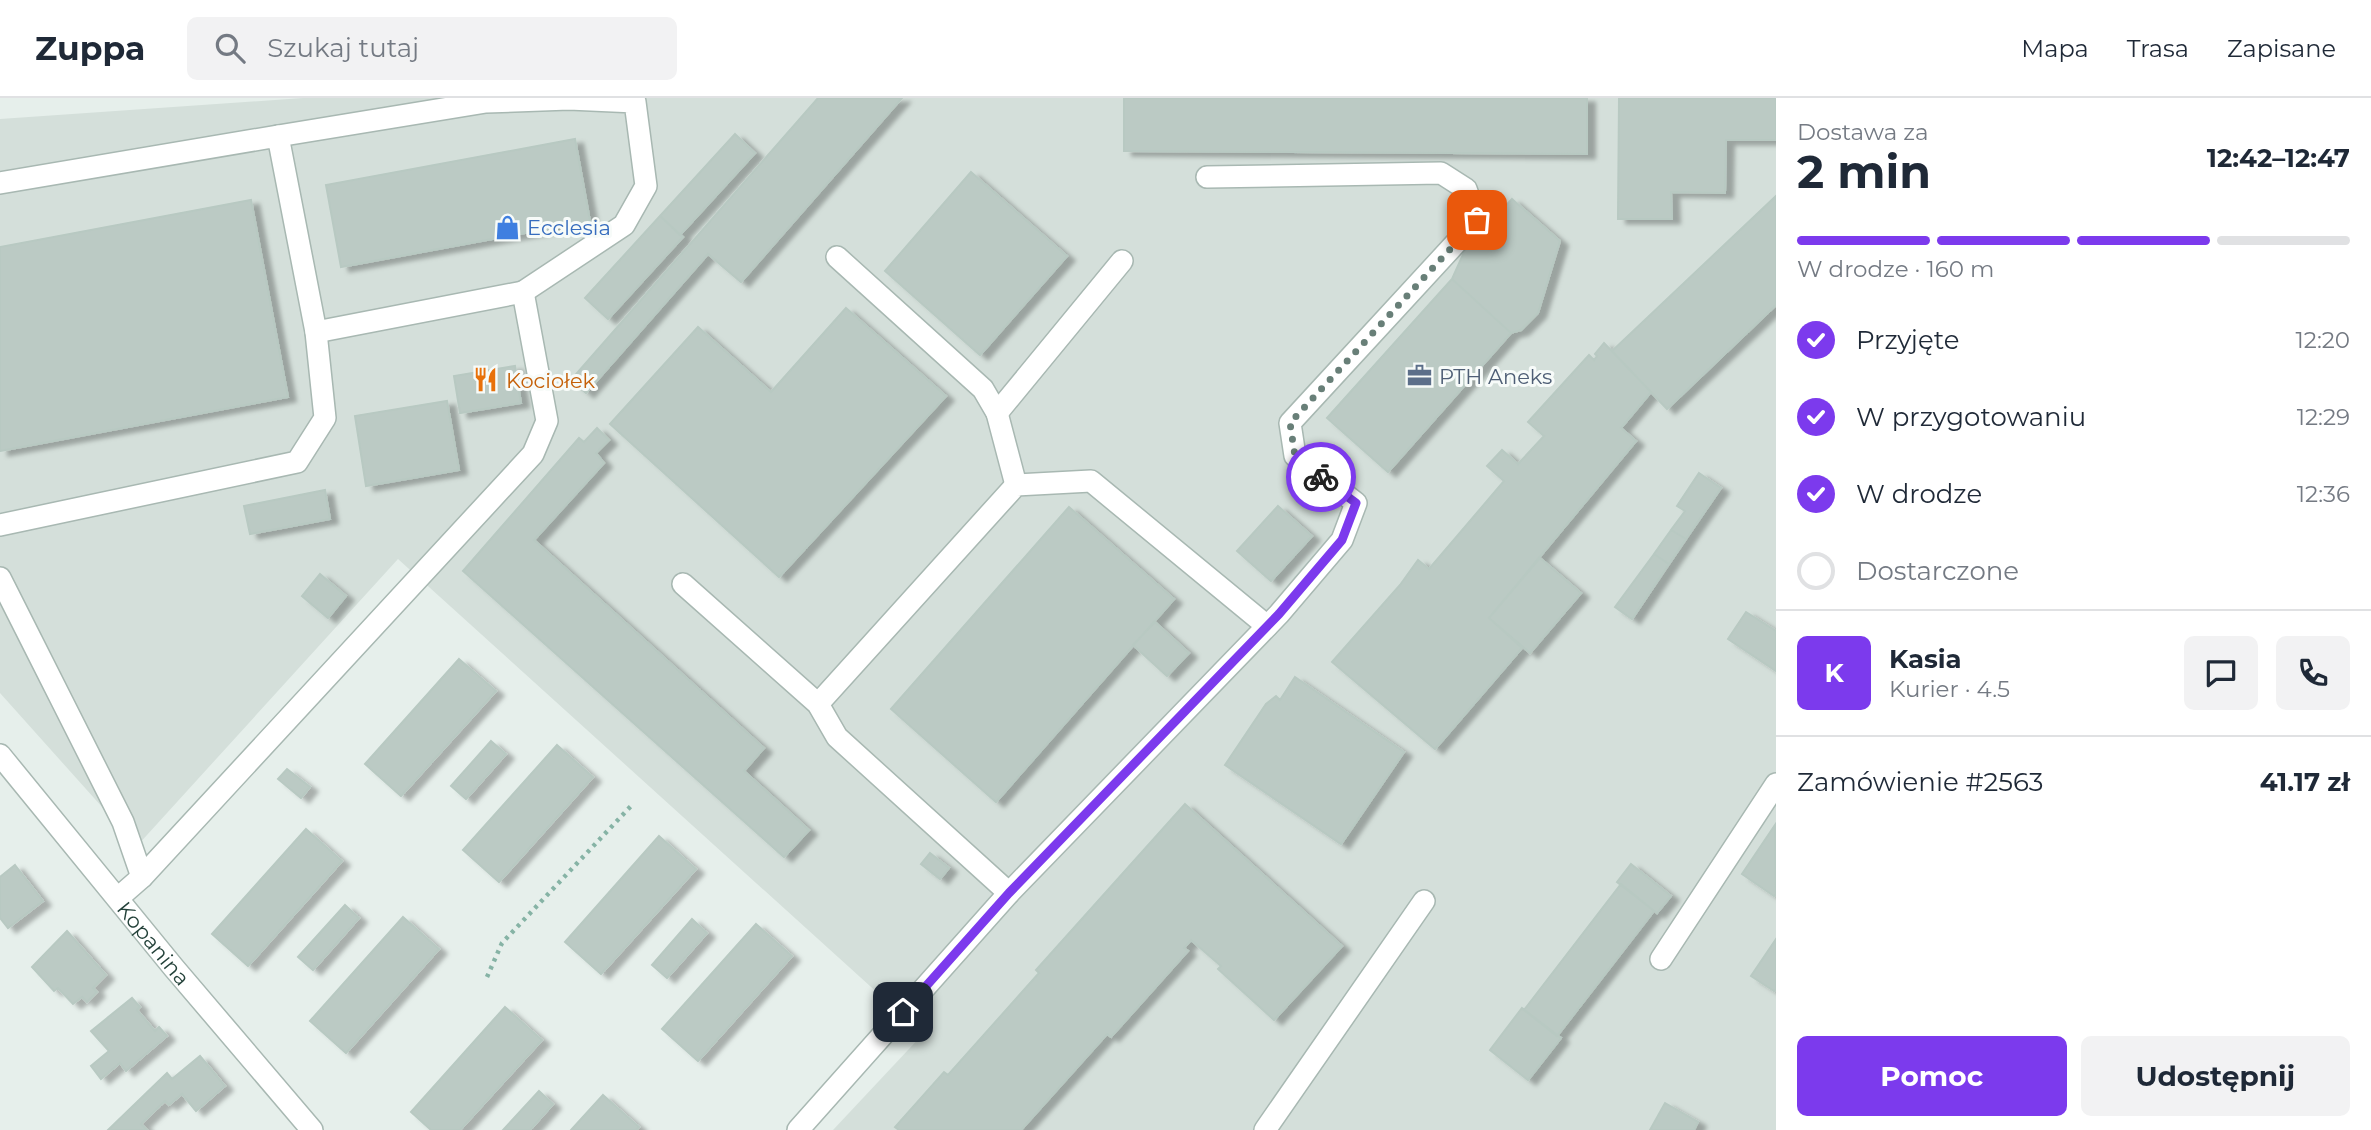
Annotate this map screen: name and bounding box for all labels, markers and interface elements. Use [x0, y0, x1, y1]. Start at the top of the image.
search box [187, 17, 677, 80]
text: Zuppa [35, 28, 145, 68]
icon: search [211, 29, 249, 67]
text: Szukaj tutaj [267, 32, 419, 64]
text: Mapa [2021, 34, 2089, 63]
text: Trasa [2127, 34, 2189, 63]
text: Zapisane [2227, 34, 2336, 63]
text: Dostawa za [1797, 118, 1929, 146]
text: 12:42–12:47 [2207, 142, 2350, 174]
text: 2 min [1797, 143, 1931, 200]
pin [1447, 190, 1507, 250]
icon: bag [1458, 201, 1496, 239]
shop icon: Ecclesia [493, 213, 521, 241]
place label: Ecclesia [527, 215, 611, 240]
text: W drodze · 160 m [1797, 255, 1994, 283]
icon: check [1797, 321, 1835, 359]
text: Przyjęte [1856, 324, 1959, 356]
text: 12:20 [2296, 326, 2350, 354]
office icon: PTH Aneks [1405, 362, 1433, 390]
place label: PTH Aneks [1439, 364, 1552, 389]
restaurant icon: Kociołek [472, 366, 500, 394]
place label: Kociołek [506, 368, 596, 393]
icon: check [1797, 398, 1835, 436]
text: W przygotowaniu [1856, 401, 2086, 433]
text: 12:29 [2297, 403, 2350, 431]
courier [1286, 442, 1356, 512]
icon: bike [1302, 458, 1340, 496]
icon: check [1797, 475, 1835, 513]
text: W drodze [1856, 478, 1982, 510]
text: 12:36 [2297, 480, 2350, 508]
text: Dostarczone [1856, 555, 2019, 587]
button: chat [2184, 636, 2258, 710]
button: phone [2276, 636, 2350, 710]
text: Kasia [1889, 643, 1962, 675]
text: K [1824, 657, 1844, 689]
text: Kurier · 4.5 [1889, 675, 2010, 703]
text: Zamówienie #2563 [1797, 766, 2043, 798]
text: 41.17 zł [2260, 766, 2350, 798]
street label: Kopanina [112, 896, 195, 990]
pin [873, 982, 933, 1042]
icon: home [884, 993, 922, 1031]
button: Pomoc [1797, 1036, 2067, 1116]
button: Udostępnij [2081, 1036, 2350, 1116]

